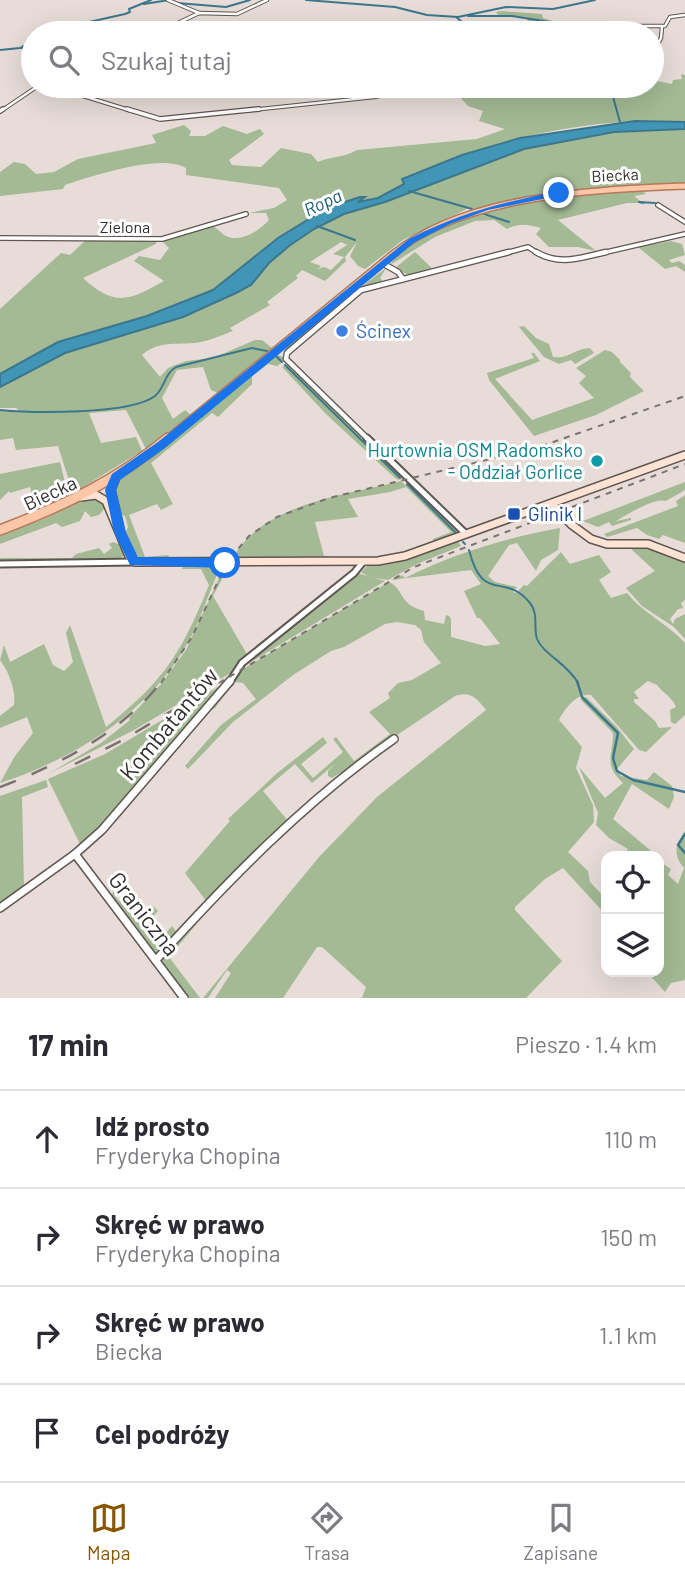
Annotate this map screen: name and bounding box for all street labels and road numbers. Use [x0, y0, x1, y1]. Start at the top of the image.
street label: Biecka [591, 164, 639, 185]
street label: Zielona [100, 217, 150, 236]
street label: Biecka [20, 470, 80, 515]
street label: Kombatantów [113, 661, 223, 785]
street label: Graniczna [103, 866, 186, 961]

